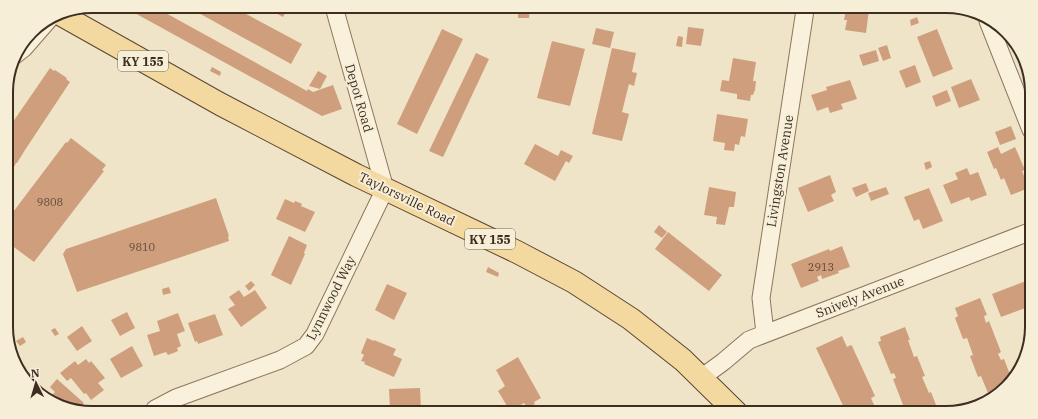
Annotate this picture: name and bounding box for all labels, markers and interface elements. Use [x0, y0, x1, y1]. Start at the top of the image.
road number: KY 155 [118, 51, 168, 71]
street label: Depot Road [341, 62, 377, 134]
street label: Livingston Avenue [763, 114, 797, 228]
street label: Taylorsville Road [356, 168, 458, 230]
house number: 9808 [37, 195, 63, 209]
road number: KY 155 [465, 229, 515, 249]
house number: 9810 [129, 240, 156, 254]
street label: Lynnwood Way [302, 253, 360, 343]
house number: 2913 [808, 260, 834, 274]
street label: Snively Avenue [813, 272, 907, 322]
north arrow [16, 363, 56, 403]
text: N [30, 366, 40, 380]

